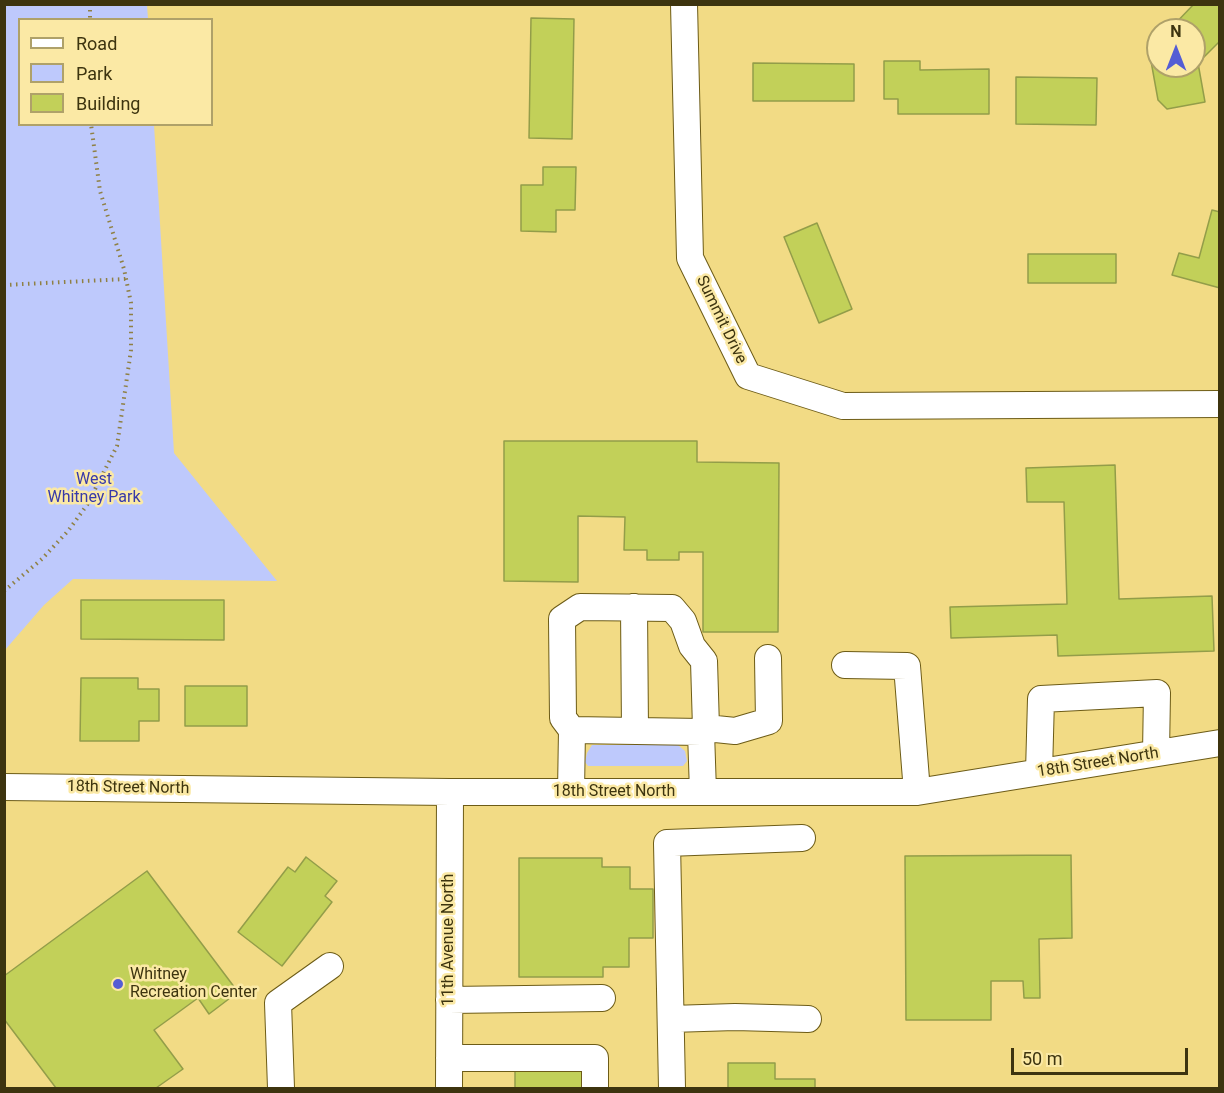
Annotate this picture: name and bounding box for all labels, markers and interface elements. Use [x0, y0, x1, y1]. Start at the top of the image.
legend [18, 18, 213, 126]
north arrow [1146, 18, 1206, 78]
text: N [1170, 22, 1182, 41]
text: Road [76, 33, 117, 54]
text: Park [76, 63, 112, 84]
text: Building [76, 93, 140, 114]
street label: Summit Drive [691, 273, 751, 367]
park label: West Whitney Park [47, 470, 141, 508]
street label: 18th Street North [1036, 744, 1160, 782]
street label: 18th Street North [67, 777, 189, 799]
street label: 18th Street North [553, 782, 675, 802]
street label: 11th Avenue North [439, 874, 459, 1006]
place label: Whitney Recreation Center [130, 965, 257, 1003]
marker: Whitney Recreation Center [111, 977, 125, 991]
scale bar [1014, 1036, 1191, 1074]
text: 50 m [1022, 1048, 1062, 1069]

